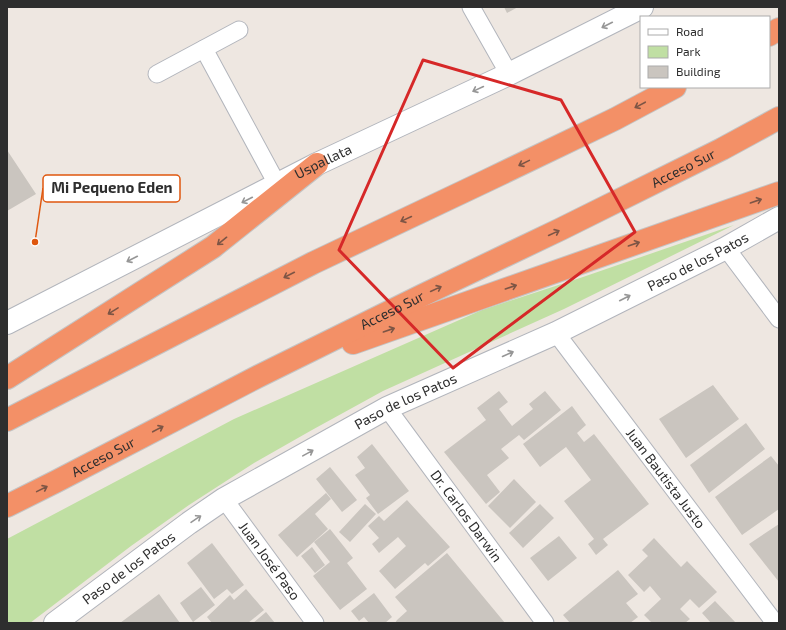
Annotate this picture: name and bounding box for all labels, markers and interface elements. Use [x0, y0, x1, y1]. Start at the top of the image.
legend [640, 16, 770, 88]
one-way arrow [601, 21, 613, 29]
text: Road [676, 24, 704, 38]
text: Park [676, 44, 701, 58]
text: Building [676, 64, 721, 78]
one-way arrow [472, 86, 484, 93]
one-way arrow [634, 102, 646, 109]
street label: Uspallata [291, 140, 354, 182]
street label: Acceso Sur [648, 145, 718, 191]
one-way arrow [518, 160, 530, 167]
callout: Mi Pequeno Eden [43, 175, 180, 202]
text: Mi Pequeno Eden [51, 178, 173, 196]
one-way arrow [242, 196, 254, 204]
one-way arrow [750, 196, 762, 204]
one-way arrow [401, 216, 413, 223]
street label: Paso de los Patos [644, 228, 751, 294]
one-way arrow [547, 229, 559, 236]
one-way arrow [216, 236, 227, 245]
one-way arrow [627, 240, 640, 247]
one-way arrow [126, 256, 138, 263]
one-way arrow [283, 272, 295, 279]
one-way arrow [505, 283, 517, 291]
one-way arrow [430, 285, 442, 292]
street label: Acceso Sur [357, 287, 427, 333]
one-way arrow [619, 294, 631, 301]
one-way arrow [107, 307, 118, 316]
one-way arrow [382, 326, 394, 334]
one-way arrow [501, 350, 513, 357]
street label: Paso de los Patos [351, 369, 459, 433]
one-way arrow [151, 425, 163, 432]
street label: Juan Bautista Justo [623, 425, 709, 531]
street label: Acceso Sur [68, 433, 138, 480]
one-way arrow [301, 448, 313, 456]
street label: Dr. Carlos Darwin [427, 466, 506, 565]
one-way arrow [36, 485, 48, 492]
one-way arrow [190, 515, 201, 523]
street label: Juan José Paso [236, 518, 304, 603]
street label: Paso de los Patos [79, 527, 178, 608]

